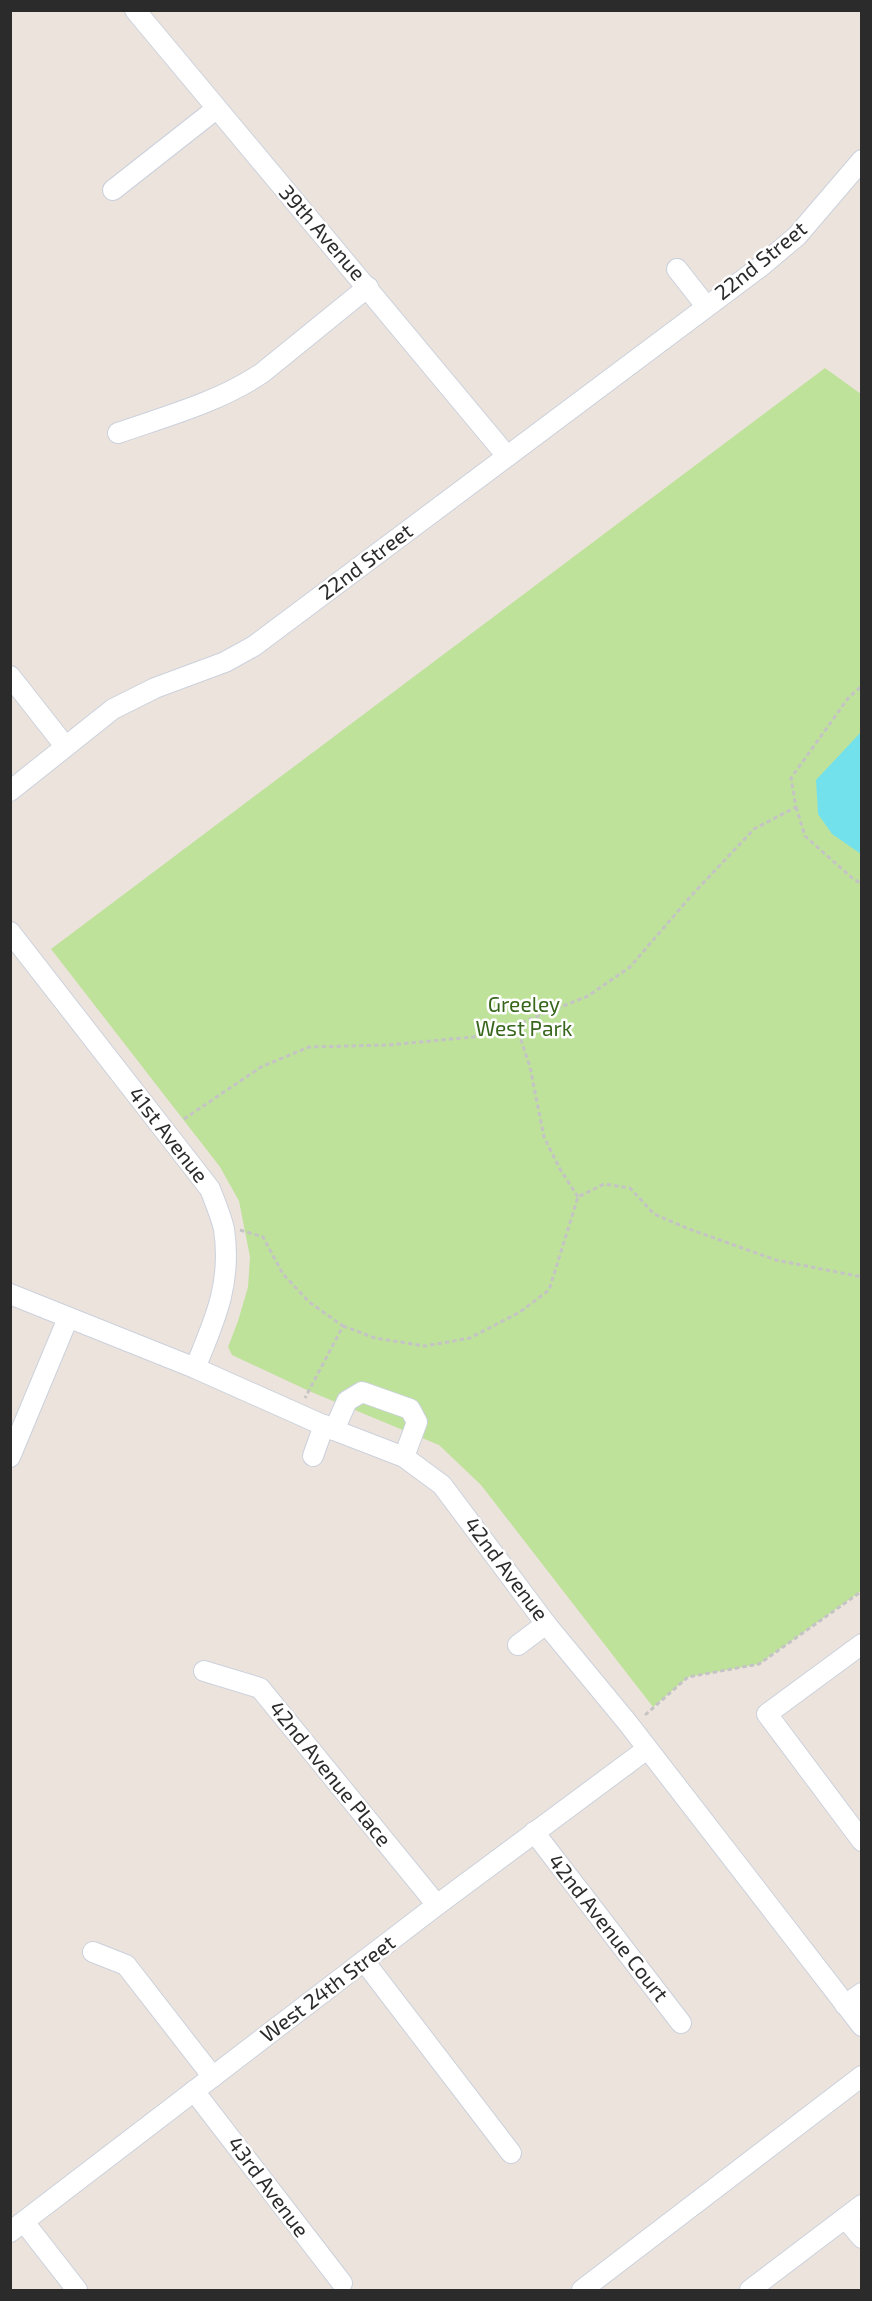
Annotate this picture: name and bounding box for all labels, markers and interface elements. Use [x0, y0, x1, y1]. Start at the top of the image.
street label: 39th Avenue [275, 179, 371, 285]
street label: 22nd Street [709, 215, 811, 304]
street label: 22nd Street [313, 517, 417, 604]
park label: Greeley West Park [475, 991, 573, 1040]
street label: 41st Avenue [124, 1081, 214, 1187]
street label: 42nd Avenue [460, 1511, 554, 1625]
street label: 42nd Avenue Place [265, 1695, 397, 1851]
street label: 42nd Avenue Court [544, 1848, 675, 2006]
street label: West 24th Street [255, 1929, 399, 2047]
street label: 43rd Avenue [223, 2131, 315, 2241]

